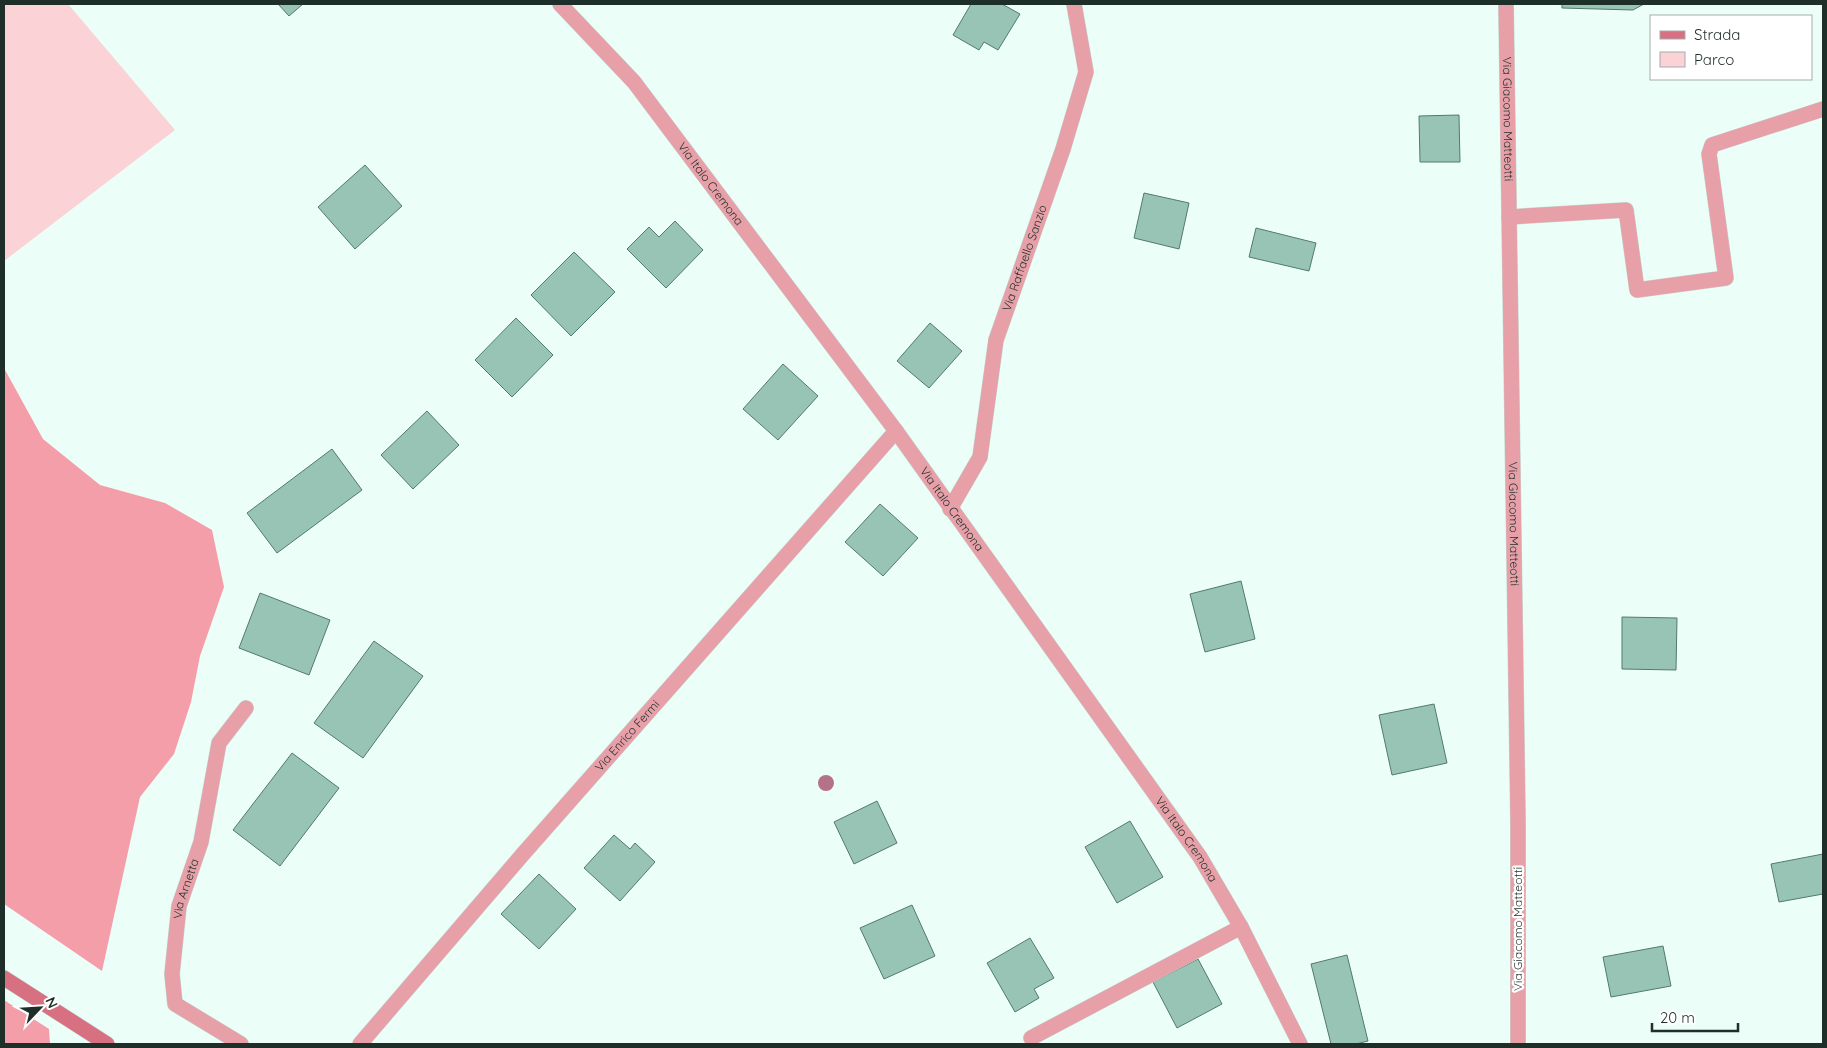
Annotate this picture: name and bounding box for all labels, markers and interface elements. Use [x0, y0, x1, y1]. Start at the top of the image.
legend [1650, 15, 1812, 80]
text: Strada [1694, 25, 1740, 44]
text: Parco [1694, 50, 1734, 69]
street label: Via Giacomo Matteotti [1500, 57, 1517, 181]
street label: Via Italo Cremona [675, 139, 747, 228]
street label: Via Raffaello Sanzio [999, 203, 1050, 313]
street label: Via Giacomo Matteotti [1506, 462, 1523, 586]
street label: Via Italo Cremona [917, 464, 987, 554]
street label: Via Enrico Fermi [591, 697, 662, 774]
street label: Via Italo Cremona [1152, 793, 1221, 885]
street label: Via Arnetta [170, 856, 202, 920]
street label: Via Giacomo Matteotti [1510, 867, 1525, 991]
north arrow [15, 983, 65, 1033]
text: N [41, 994, 62, 1011]
scale bar [1652, 1000, 1738, 1032]
text: 20 m [1660, 1008, 1695, 1027]

